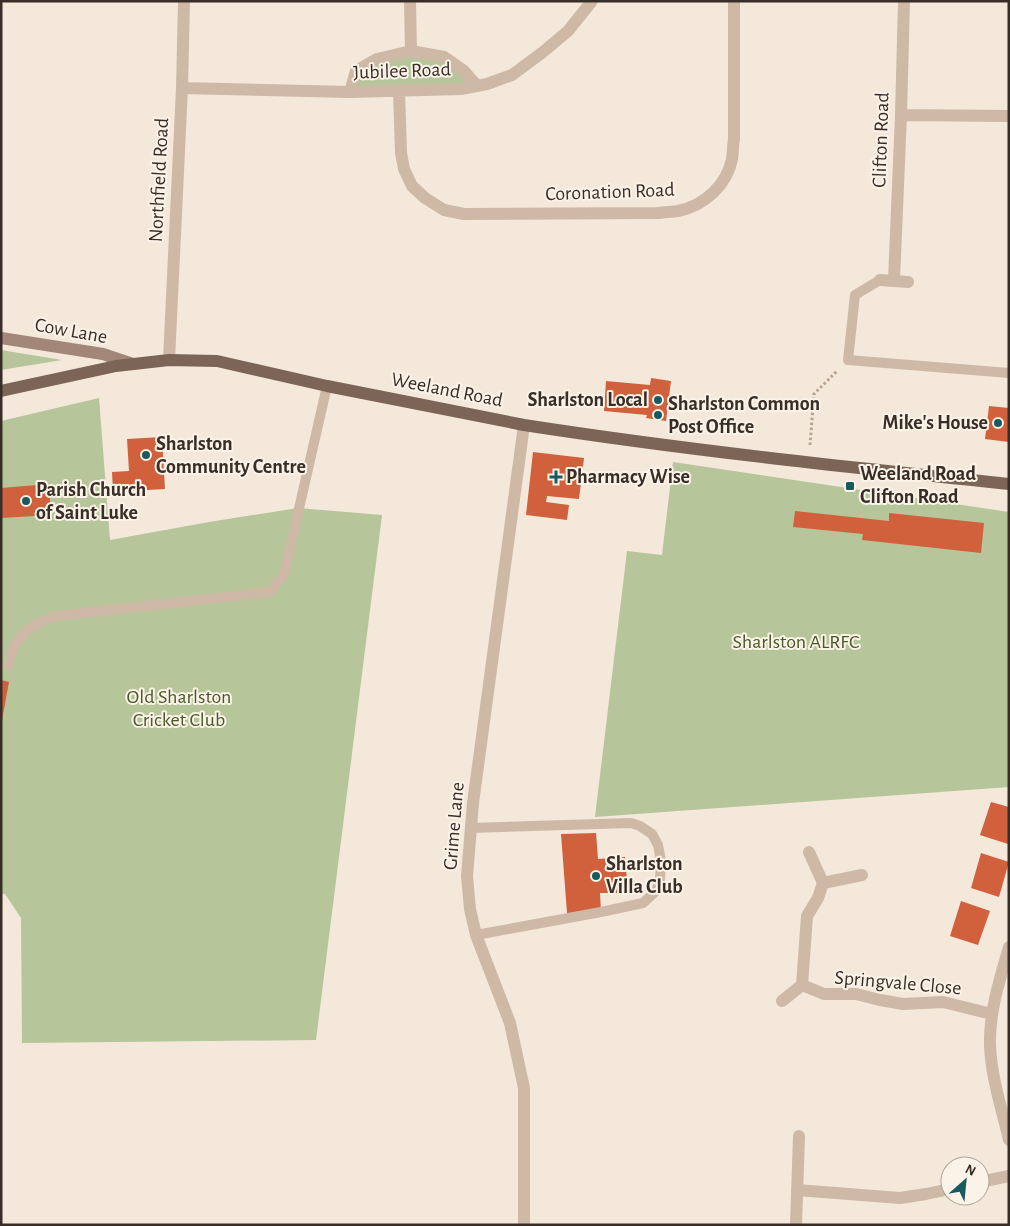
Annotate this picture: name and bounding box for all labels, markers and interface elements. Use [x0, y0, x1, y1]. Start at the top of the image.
street label: Jubilee Road [353, 59, 451, 83]
street label: Clifton Road [869, 92, 893, 188]
street label: Northfield Road [146, 117, 172, 243]
street label: Coronation Road [545, 180, 675, 204]
street label: Cow Lane [33, 315, 109, 347]
street label: Weeland Road [390, 369, 504, 411]
place label: Sharlston Local [528, 390, 648, 410]
marker: Sharlston Local [652, 394, 664, 406]
place label: Sharlston Common Post Office [668, 394, 820, 437]
marker: Sharlston Common Post Office [652, 409, 664, 421]
place label: Mike's House [883, 413, 988, 433]
marker: Mike's House [992, 417, 1004, 429]
place label: Sharlston Community Centre [156, 434, 306, 477]
marker: Sharlston Community Centre [140, 449, 152, 461]
place label: Weeland Road Clifton Road [860, 464, 976, 507]
place label: Pharmacy Wise [566, 467, 690, 487]
marker: Pharmacy Wise [550, 471, 562, 483]
place label: Parish Church of Saint Luke [36, 480, 146, 523]
marker: Weeland Road Clifton Road [844, 480, 856, 492]
marker: Parish Church of Saint Luke [20, 495, 32, 507]
park label: Sharlston ALRFC [733, 632, 859, 652]
park label: Old Sharlston Cricket Club [127, 687, 231, 730]
street label: Grime Lane [440, 781, 468, 871]
place label: Sharlston Villa Club [606, 854, 683, 897]
marker: Sharlston Villa Club [590, 870, 602, 882]
street label: Springvale Close [834, 967, 962, 999]
north arrow [940, 1156, 990, 1206]
text: N [963, 1162, 978, 1179]

